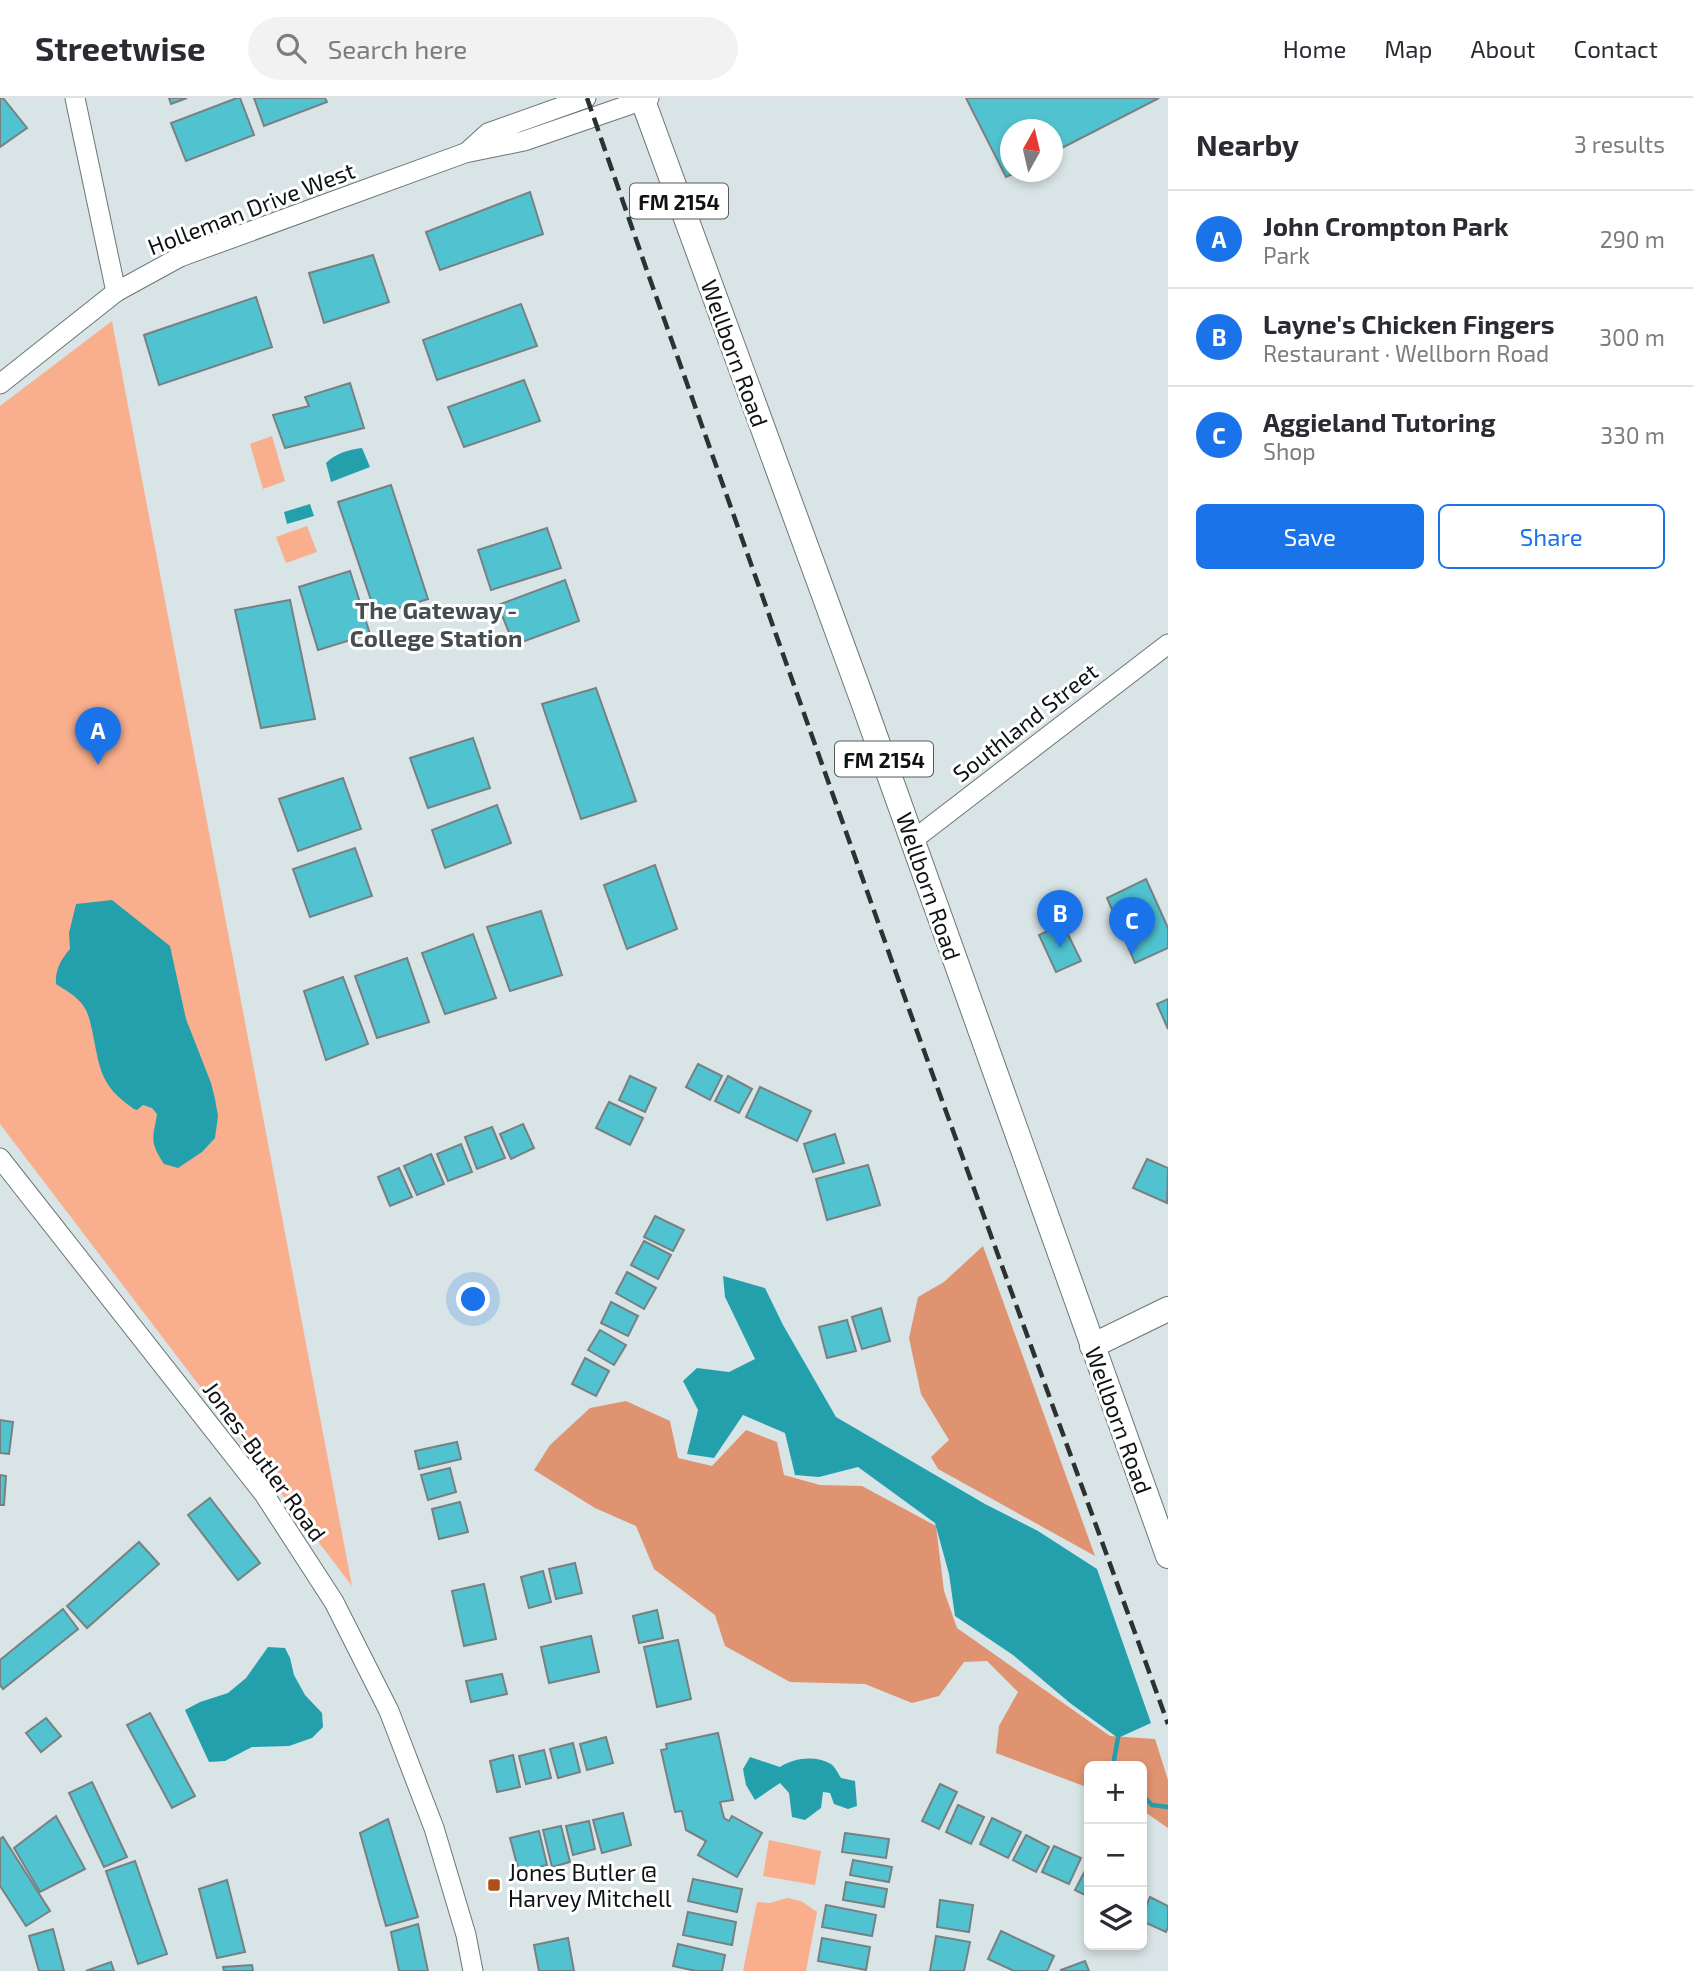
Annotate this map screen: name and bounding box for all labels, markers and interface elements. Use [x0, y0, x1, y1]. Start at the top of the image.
search box [248, 17, 738, 80]
text: Streetwise [35, 28, 206, 68]
icon: search [272, 29, 310, 67]
text: Search here [328, 33, 467, 64]
text: Home [1283, 34, 1346, 63]
text: Map [1384, 34, 1432, 63]
text: About [1470, 34, 1536, 63]
text: Contact [1574, 34, 1658, 63]
north arrow [1000, 119, 1063, 182]
text: Nearby [1196, 126, 1299, 162]
text: 3 results [1574, 130, 1665, 158]
street label: Holleman Drive West [144, 156, 359, 260]
road number: FM 2154 [630, 184, 728, 218]
text: John Crompton Park [1263, 210, 1509, 241]
text: A [1211, 225, 1227, 253]
text: 290 m [1600, 225, 1665, 253]
text: Park [1263, 241, 1310, 269]
street label: Wellborn Road [695, 276, 775, 430]
text: Layne's Chicken Fingers [1263, 308, 1554, 339]
text: B [1212, 323, 1226, 351]
text: 300 m [1599, 323, 1665, 351]
text: Restaurant · Wellborn Road [1263, 339, 1549, 367]
text: Aggieland Tutoring [1263, 406, 1496, 437]
text: C [1212, 421, 1226, 449]
text: 330 m [1600, 421, 1665, 449]
text: Shop [1263, 437, 1316, 465]
button: Save [1196, 504, 1424, 569]
button: Share [1438, 504, 1665, 569]
district label: The Gateway - College Station [350, 595, 522, 652]
street label: Southland Street [947, 657, 1103, 787]
pin: A [75, 707, 121, 765]
road number: FM 2154 [835, 742, 933, 776]
street label: Wellborn Road [891, 809, 967, 963]
pin: B [1037, 890, 1083, 948]
pin: C [1109, 897, 1155, 955]
your location [456, 1282, 490, 1316]
street label: Wellborn Road [1079, 1343, 1159, 1497]
street label: Jones-Butler Road [198, 1376, 332, 1546]
map controls [1084, 1761, 1147, 1950]
button: + [1084, 1761, 1147, 1824]
button: − [1084, 1824, 1147, 1887]
place label: Jones Butler @ Harvey Mitchell [508, 1858, 672, 1912]
marker: Jones Butler @ Harvey Mitchell [486, 1877, 502, 1893]
button: layers [1084, 1887, 1147, 1950]

